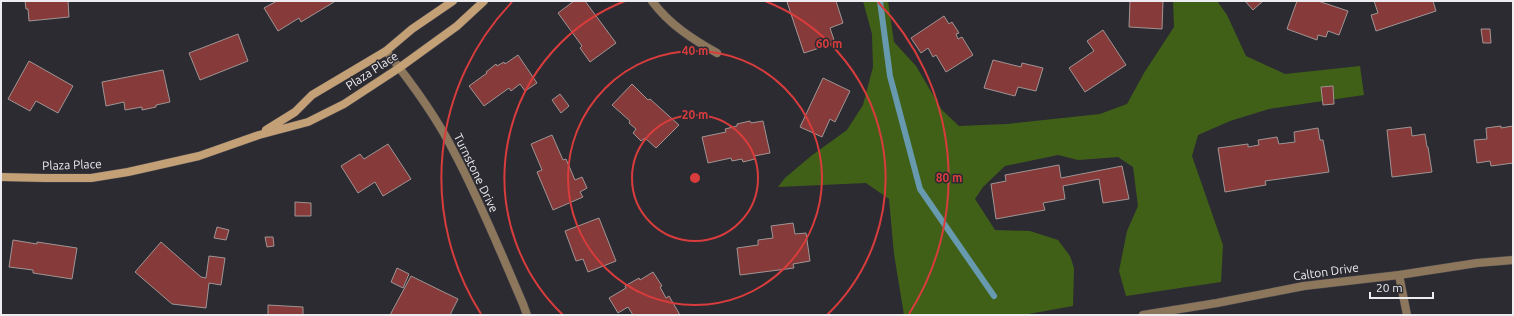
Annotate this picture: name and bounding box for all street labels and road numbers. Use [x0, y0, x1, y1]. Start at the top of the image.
street label: Plaza Place [343, 49, 400, 92]
street label: Turnstone Drive [452, 131, 501, 214]
street label: Plaza Place [42, 157, 102, 172]
street label: Calton Drive [1292, 260, 1360, 283]

